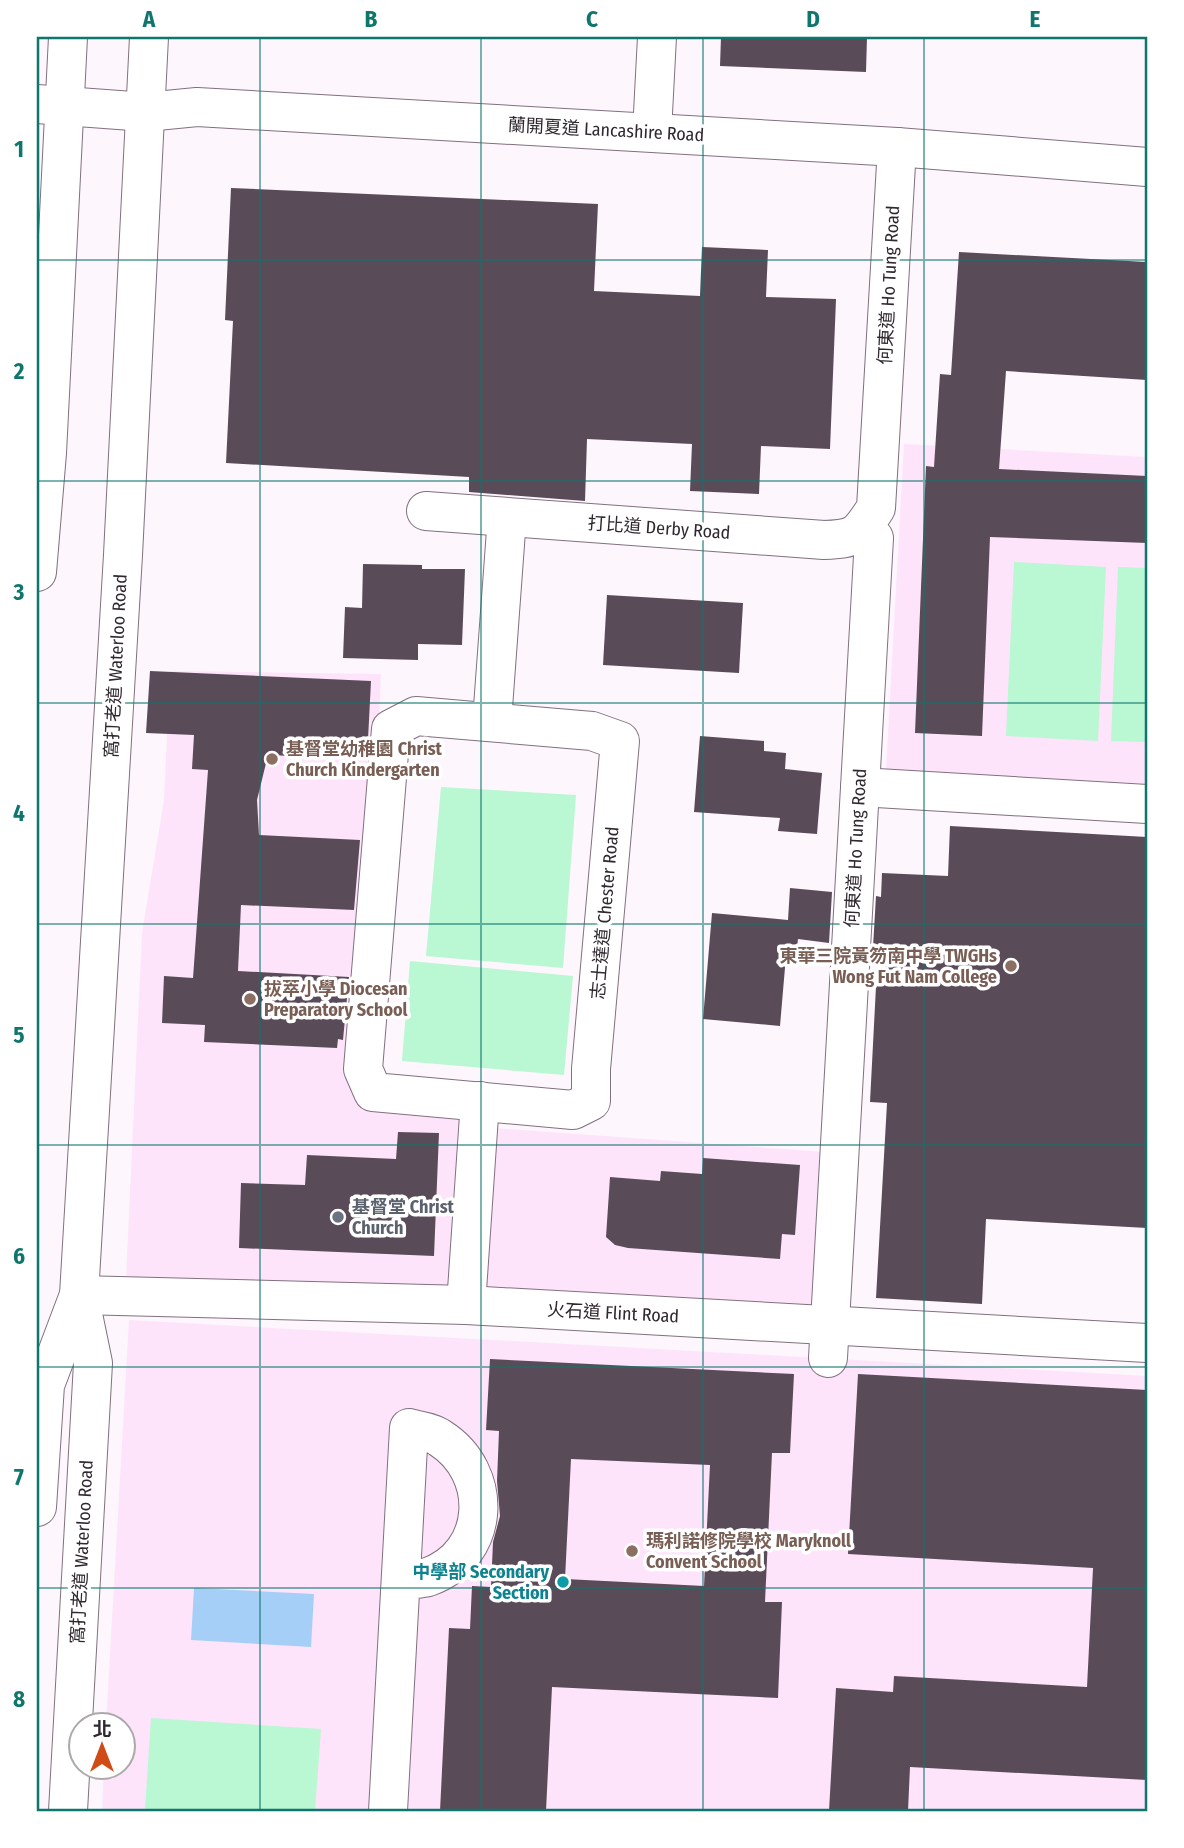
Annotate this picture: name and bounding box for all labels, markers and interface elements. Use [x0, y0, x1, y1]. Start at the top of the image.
text: A [142, 5, 156, 33]
text: B [365, 5, 378, 33]
text: C [586, 5, 598, 33]
text: D [806, 5, 820, 33]
text: E [1030, 5, 1041, 33]
street label: 蘭開夏道 Lancashire Road [507, 114, 705, 146]
text: 1 [14, 135, 24, 163]
street label: 何東道 Ho Tung Road [874, 205, 904, 365]
text: 2 [13, 357, 25, 385]
street label: 打比道 Derby Road [587, 512, 731, 544]
street label: 窩打老道 Waterloo Road [100, 574, 132, 758]
text: 3 [13, 578, 25, 606]
place label: 基督堂幼稚園 Christ Church Kindergarten [286, 738, 443, 781]
marker: 基督堂幼稚園 Christ Church Kindergarten [264, 751, 280, 767]
street label: 何東道 Ho Tung Road [841, 768, 871, 928]
text: 4 [13, 799, 25, 827]
street label: 志士達道 Chester Road [586, 826, 624, 1000]
place label: 東華三院黃笏南中學 TWGHs Wong Fut Nam College [779, 945, 997, 988]
marker: 東華三院黃笏南中學 TWGHs Wong Fut Nam College [1003, 958, 1019, 974]
place label: 拔萃小學 Diocesan Preparatory School [264, 978, 408, 1021]
marker: 拔萃小學 Diocesan Preparatory School [242, 991, 258, 1007]
text: 5 [13, 1021, 25, 1049]
place label: 基督堂 Christ Church [352, 1196, 455, 1239]
marker: 基督堂 Christ Church [330, 1209, 346, 1225]
text: 6 [13, 1242, 25, 1270]
street label: 火石道 Flint Road [546, 1299, 680, 1327]
street label: 窩打老道 Waterloo Road [66, 1460, 98, 1644]
text: 7 [14, 1463, 24, 1491]
place label: 瑪利諾修院學校 Maryknoll Convent School [646, 1530, 851, 1573]
marker: 瑪利諾修院學校 Maryknoll Convent School [624, 1543, 640, 1559]
place label: 中學部 Secondary Section [412, 1561, 549, 1604]
marker: 中學部 Secondary Section [555, 1574, 571, 1590]
text: 8 [13, 1685, 25, 1713]
north arrow [66, 1712, 136, 1782]
text: 北 [92, 1718, 112, 1741]

